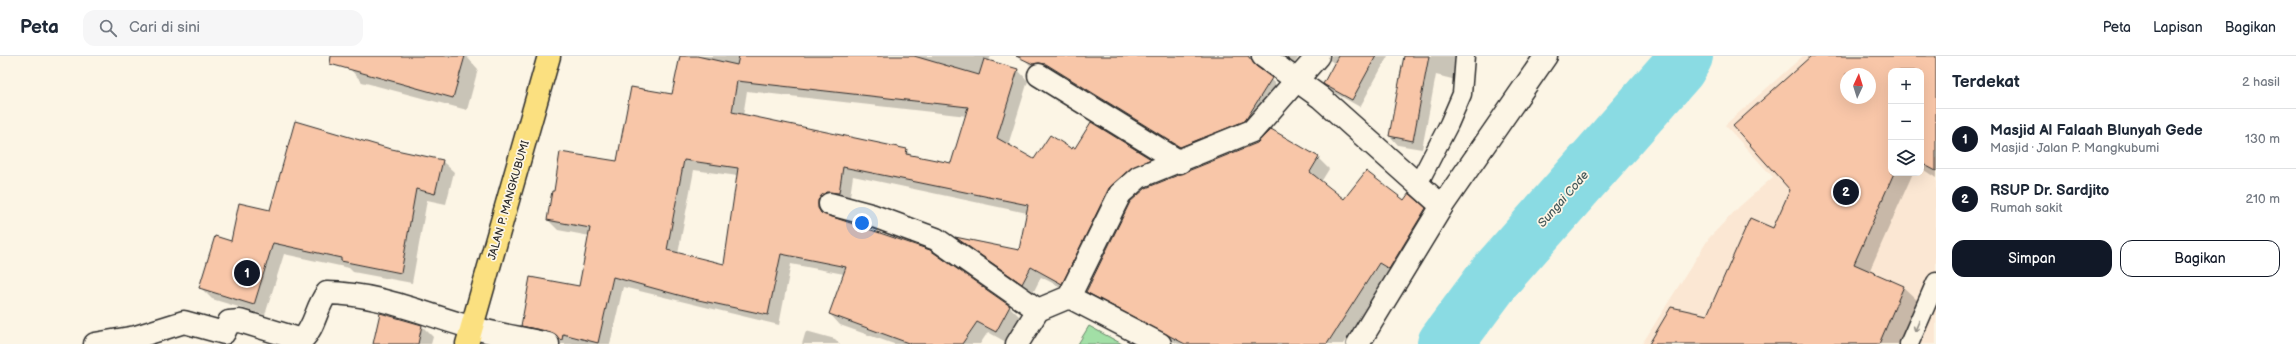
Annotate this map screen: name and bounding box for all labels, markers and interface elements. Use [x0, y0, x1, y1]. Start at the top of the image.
search box [83, 10, 363, 46]
text: Peta [20, 16, 59, 39]
icon: search [97, 17, 119, 39]
text: Cari di sini [129, 18, 200, 37]
text: Peta [2103, 19, 2131, 36]
text: Lapisan [2153, 19, 2203, 36]
text: Bagikan [2225, 19, 2276, 36]
north arrow [1840, 68, 1876, 104]
map controls [1888, 68, 1924, 176]
button: + [1888, 68, 1924, 104]
text: Terdekat [1952, 72, 2020, 92]
text: 2 hasil [2242, 74, 2280, 90]
button: − [1888, 104, 1924, 140]
text: Masjid Al Falaah Blunyah Gede [1990, 121, 2203, 140]
text: 1 [1962, 131, 1968, 147]
text: 130 m [2245, 131, 2280, 147]
street label: JALAN P. MANGKUBUMI [485, 138, 532, 261]
button: layers [1888, 140, 1924, 176]
text: Masjid · Jalan P. Mangkubumi [1990, 140, 2159, 156]
water label: Sungai Code [1535, 168, 1592, 231]
pin: 2 [1833, 177, 1859, 207]
text: RSUP Dr. Sardjito [1990, 181, 2109, 200]
text: 2 [1961, 191, 1969, 207]
text: 210 m [2246, 191, 2280, 207]
text: Rumah sakit [1990, 200, 2063, 216]
your location [852, 213, 872, 233]
button: Simpan [1952, 240, 2112, 277]
button: Bagikan [2120, 240, 2280, 277]
pin: 1 [234, 258, 260, 288]
one-way arrow [1913, 319, 1920, 331]

